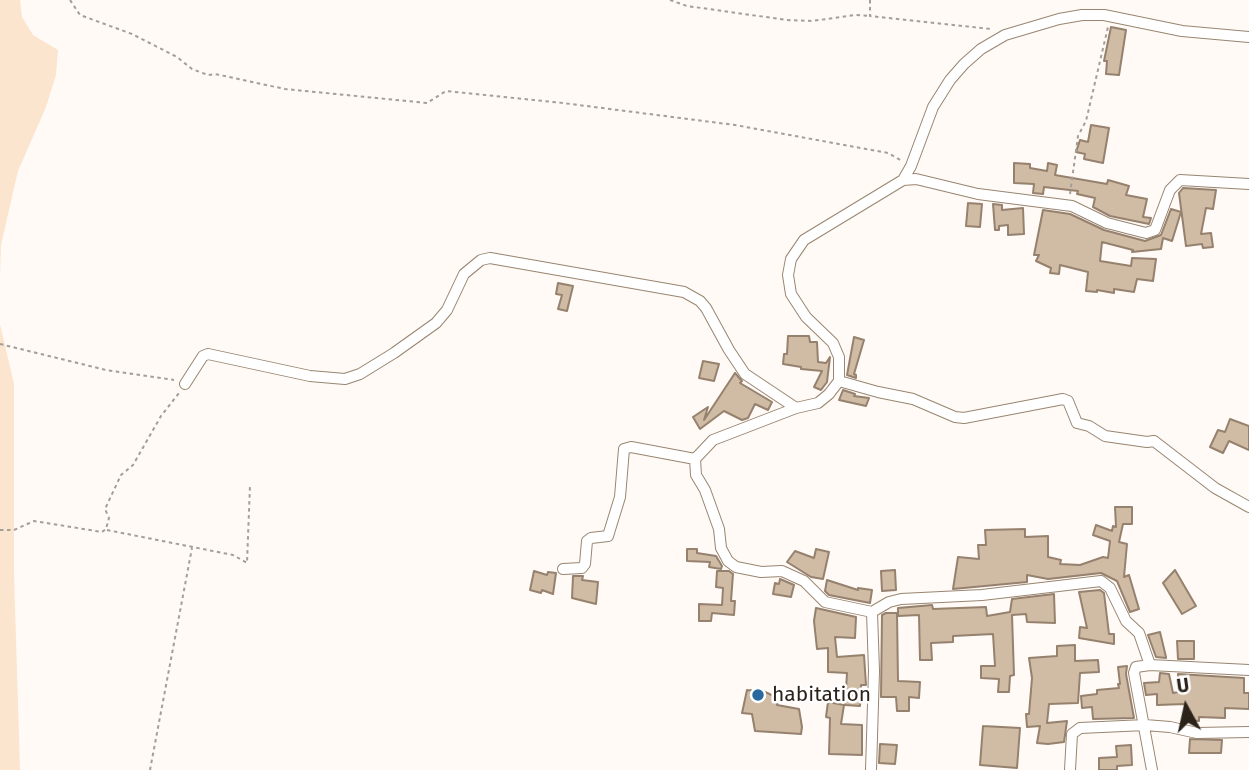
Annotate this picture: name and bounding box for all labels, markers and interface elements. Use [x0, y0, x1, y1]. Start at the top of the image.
north arrow [1151, 672, 1221, 742]
text: U [1175, 673, 1191, 698]
place label: habitation [772, 682, 871, 708]
marker: habitation [750, 687, 766, 703]

